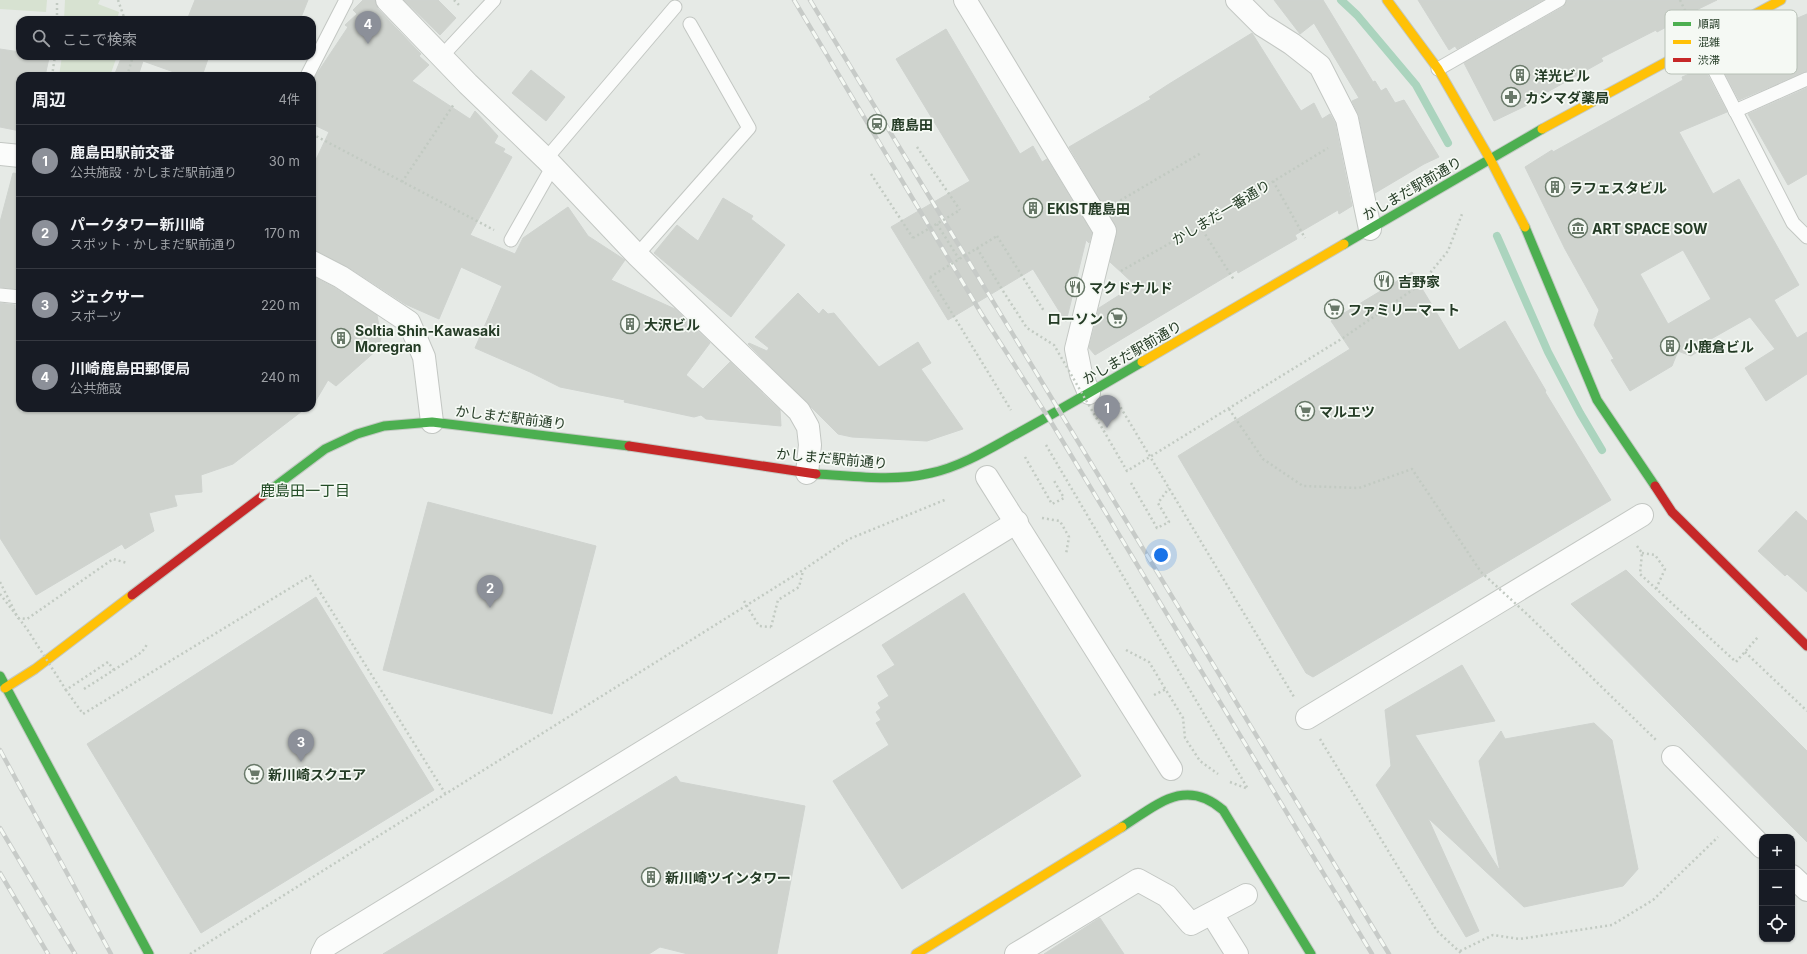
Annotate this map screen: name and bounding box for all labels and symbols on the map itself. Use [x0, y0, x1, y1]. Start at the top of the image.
legend [1665, 10, 1797, 74]
pin: 4 [355, 11, 381, 44]
text: 順調 [1698, 17, 1720, 31]
text: 混雑 [1698, 35, 1720, 49]
text: 渋滞 [1698, 53, 1720, 67]
building icon: 洋光ビル [1509, 64, 1531, 86]
place label: 洋光ビル [1534, 67, 1590, 84]
pharmacy icon: カシマダ薬局 [1500, 86, 1522, 108]
place label: カシマダ薬局 [1525, 89, 1609, 106]
station icon: 鹿島田 [866, 113, 888, 135]
place label: 鹿島田 [891, 116, 933, 133]
street label: かしまだ駅前通り [1359, 153, 1465, 223]
street label: かしまだ一番通り [1169, 176, 1273, 248]
building icon: ラフェスタビル [1544, 176, 1566, 198]
place label: ラフェスタビル [1569, 179, 1667, 196]
building icon: EKIST鹿島田 [1022, 197, 1044, 219]
place label: EKIST鹿島田 [1047, 200, 1130, 217]
museum icon: ART SPACE SOW [1567, 217, 1589, 239]
place label: ART SPACE SOW [1592, 220, 1708, 237]
restaurant icon: 吉野家 [1373, 270, 1395, 292]
place label: 吉野家 [1398, 273, 1440, 290]
restaurant icon: マクドナルド [1064, 276, 1086, 298]
place label: マクドナルド [1089, 279, 1173, 296]
supermarket icon: ファミリーマート [1323, 298, 1345, 320]
place label: ファミリーマート [1348, 301, 1460, 318]
supermarket icon: ローソン [1106, 307, 1128, 329]
place label: ローソン [1047, 310, 1103, 327]
building icon: 大沢ビル [619, 313, 641, 335]
place label: 大沢ビル [644, 316, 700, 333]
street label: かしまだ駅前通り [1079, 317, 1185, 387]
place label: Soltia Shin-Kawasaki Moregran [355, 322, 500, 355]
building icon: Soltia Shin-Kawasaki Moregran [330, 327, 352, 349]
building icon: 小鹿倉ビル [1659, 335, 1681, 357]
place label: 小鹿倉ビル [1684, 338, 1754, 355]
pin: 1 [1094, 395, 1120, 428]
supermarket icon: マルエツ [1294, 400, 1316, 422]
street label: かしまだ駅前通り [454, 402, 568, 432]
place label: マルエツ [1319, 403, 1375, 420]
street label: かしまだ駅前通り [775, 445, 889, 471]
district label: 鹿島田一丁目 [260, 481, 350, 500]
your location [1151, 545, 1171, 565]
pin: 2 [477, 575, 503, 608]
pin: 3 [288, 729, 314, 762]
supermarket icon: 新川崎スクエア [243, 763, 265, 785]
place label: 新川崎スクエア [268, 766, 366, 783]
building icon: 新川崎ツインタワー [640, 866, 662, 888]
place label: 新川崎ツインタワー [665, 869, 791, 886]

